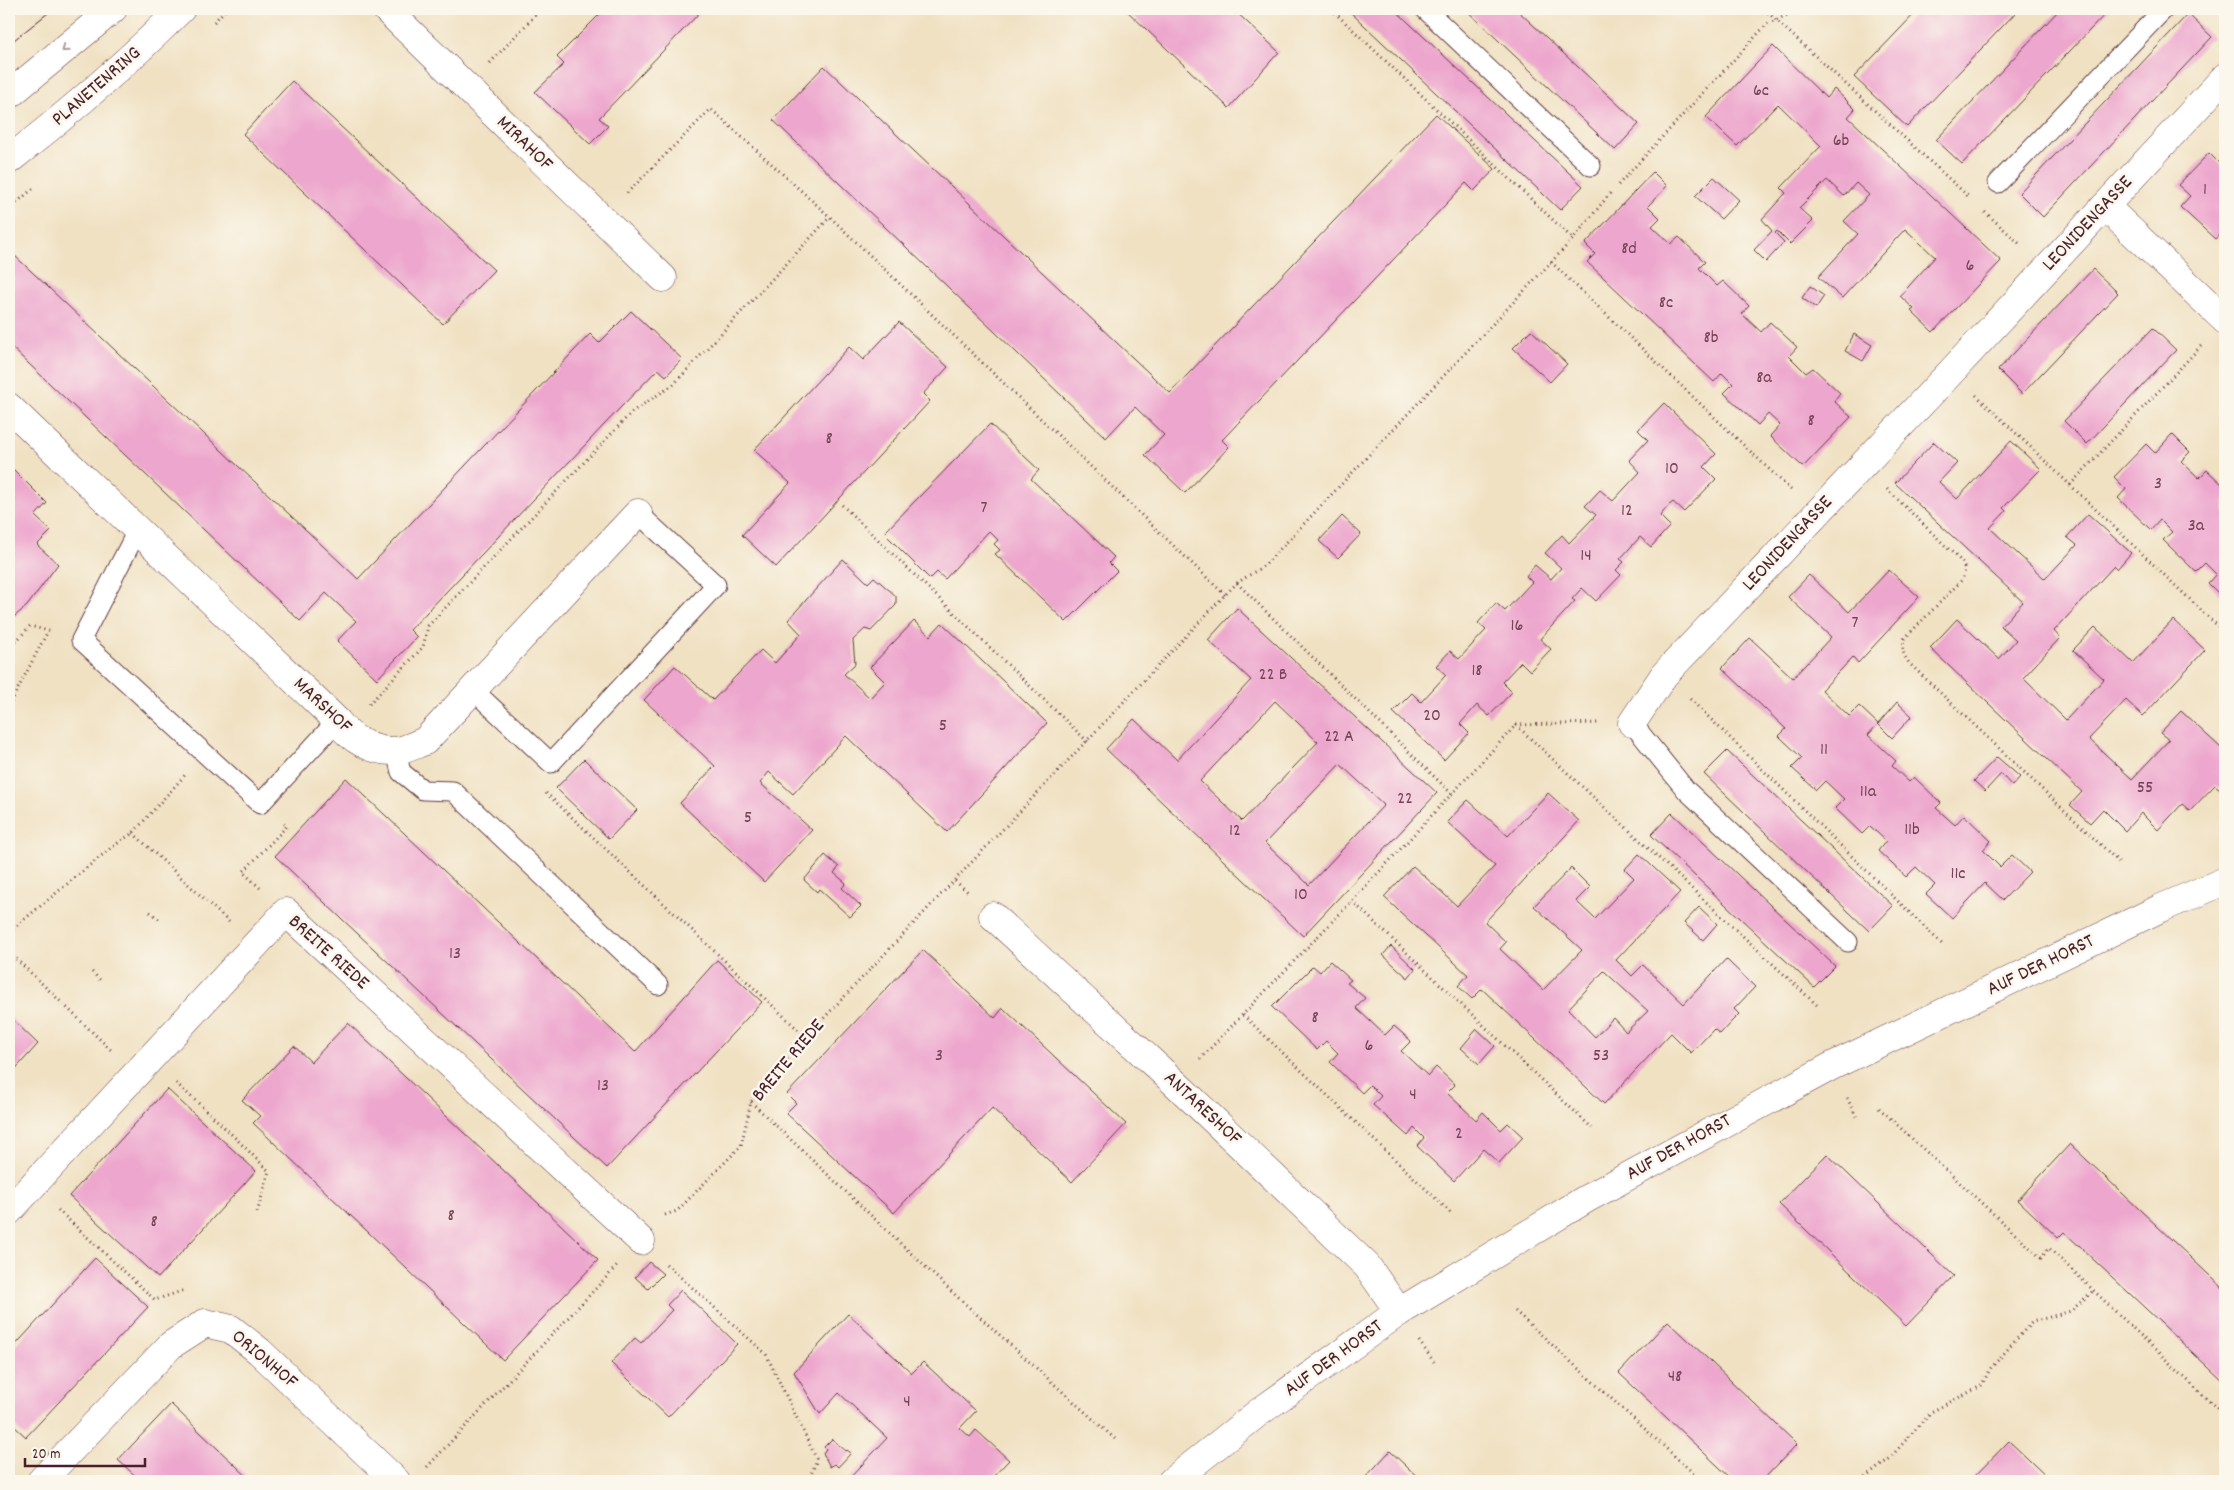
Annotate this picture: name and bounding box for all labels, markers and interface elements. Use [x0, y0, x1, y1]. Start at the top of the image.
street label: PLANETENRING [46, 40, 148, 134]
one-way arrow [62, 43, 71, 51]
house number: 6c [1753, 79, 1769, 104]
street label: MIRAHOF [489, 110, 559, 178]
house number: 6b [1833, 129, 1850, 154]
street label: LEONIDENGASSE [2036, 170, 2140, 278]
house number: 1 [2203, 178, 2207, 203]
house number: 8d [1621, 237, 1637, 262]
house number: 6 [1966, 254, 1974, 279]
house number: 8c [1659, 291, 1673, 316]
house number: 8b [1703, 326, 1719, 351]
house number: 8a [1756, 366, 1772, 391]
house number: 8 [1807, 409, 1815, 434]
house number: 8 [825, 427, 833, 452]
house number: 10 [1665, 457, 1679, 482]
house number: 3 [2154, 472, 2162, 497]
street label: LEONIDENGASSE [1736, 490, 1840, 598]
house number: 7 [981, 496, 988, 521]
house number: 12 [1621, 499, 1633, 524]
house number: 3a [2188, 514, 2205, 539]
house number: 14 [1580, 544, 1592, 569]
house number: 7 [1852, 611, 1859, 636]
house number: 16 [1511, 614, 1523, 639]
house number: 18 [1471, 659, 1483, 684]
house number: 22 B [1259, 663, 1287, 688]
street label: MARSHOF [286, 671, 358, 741]
house number: 20 [1423, 704, 1441, 729]
house number: 5 [939, 714, 947, 739]
house number: 22 A [1324, 725, 1354, 750]
house number: 11 [1820, 738, 1828, 763]
house number: 55 [2137, 776, 2153, 801]
house number: 11a [1860, 780, 1877, 805]
house number: 22 [1397, 787, 1413, 812]
house number: 5 [744, 806, 752, 831]
house number: 11b [1904, 818, 1920, 843]
house number: 12 [1229, 819, 1241, 844]
house number: 11c [1950, 862, 1966, 887]
house number: 10 [1294, 883, 1308, 908]
street label: BREITE RIEDE [281, 909, 375, 997]
street label: AUF DER HORST [1983, 928, 2099, 1004]
house number: 13 [449, 942, 461, 967]
house number: 8 [1311, 1006, 1319, 1031]
street label: BREITE RIEDE [746, 1013, 832, 1109]
house number: 6 [1365, 1034, 1373, 1059]
house number: 3 [935, 1044, 943, 1069]
house number: 53 [1593, 1044, 1609, 1069]
street label: ANTARESHOF [1157, 1065, 1247, 1153]
house number: 13 [597, 1074, 609, 1099]
house number: 4 [1409, 1083, 1417, 1108]
street label: AUF DER HORST [1621, 1108, 1737, 1188]
house number: 2 [1455, 1122, 1463, 1147]
house number: 8 [447, 1204, 455, 1229]
house number: 8 [150, 1210, 158, 1235]
street label: AUF DER HORST [1279, 1314, 1389, 1404]
street label: ORIONHOF [225, 1324, 303, 1396]
house number: 48 [1668, 1365, 1682, 1390]
house number: 4 [903, 1390, 911, 1415]
scale bar [25, 1435, 145, 1467]
text: 20 m [32, 1444, 60, 1466]

